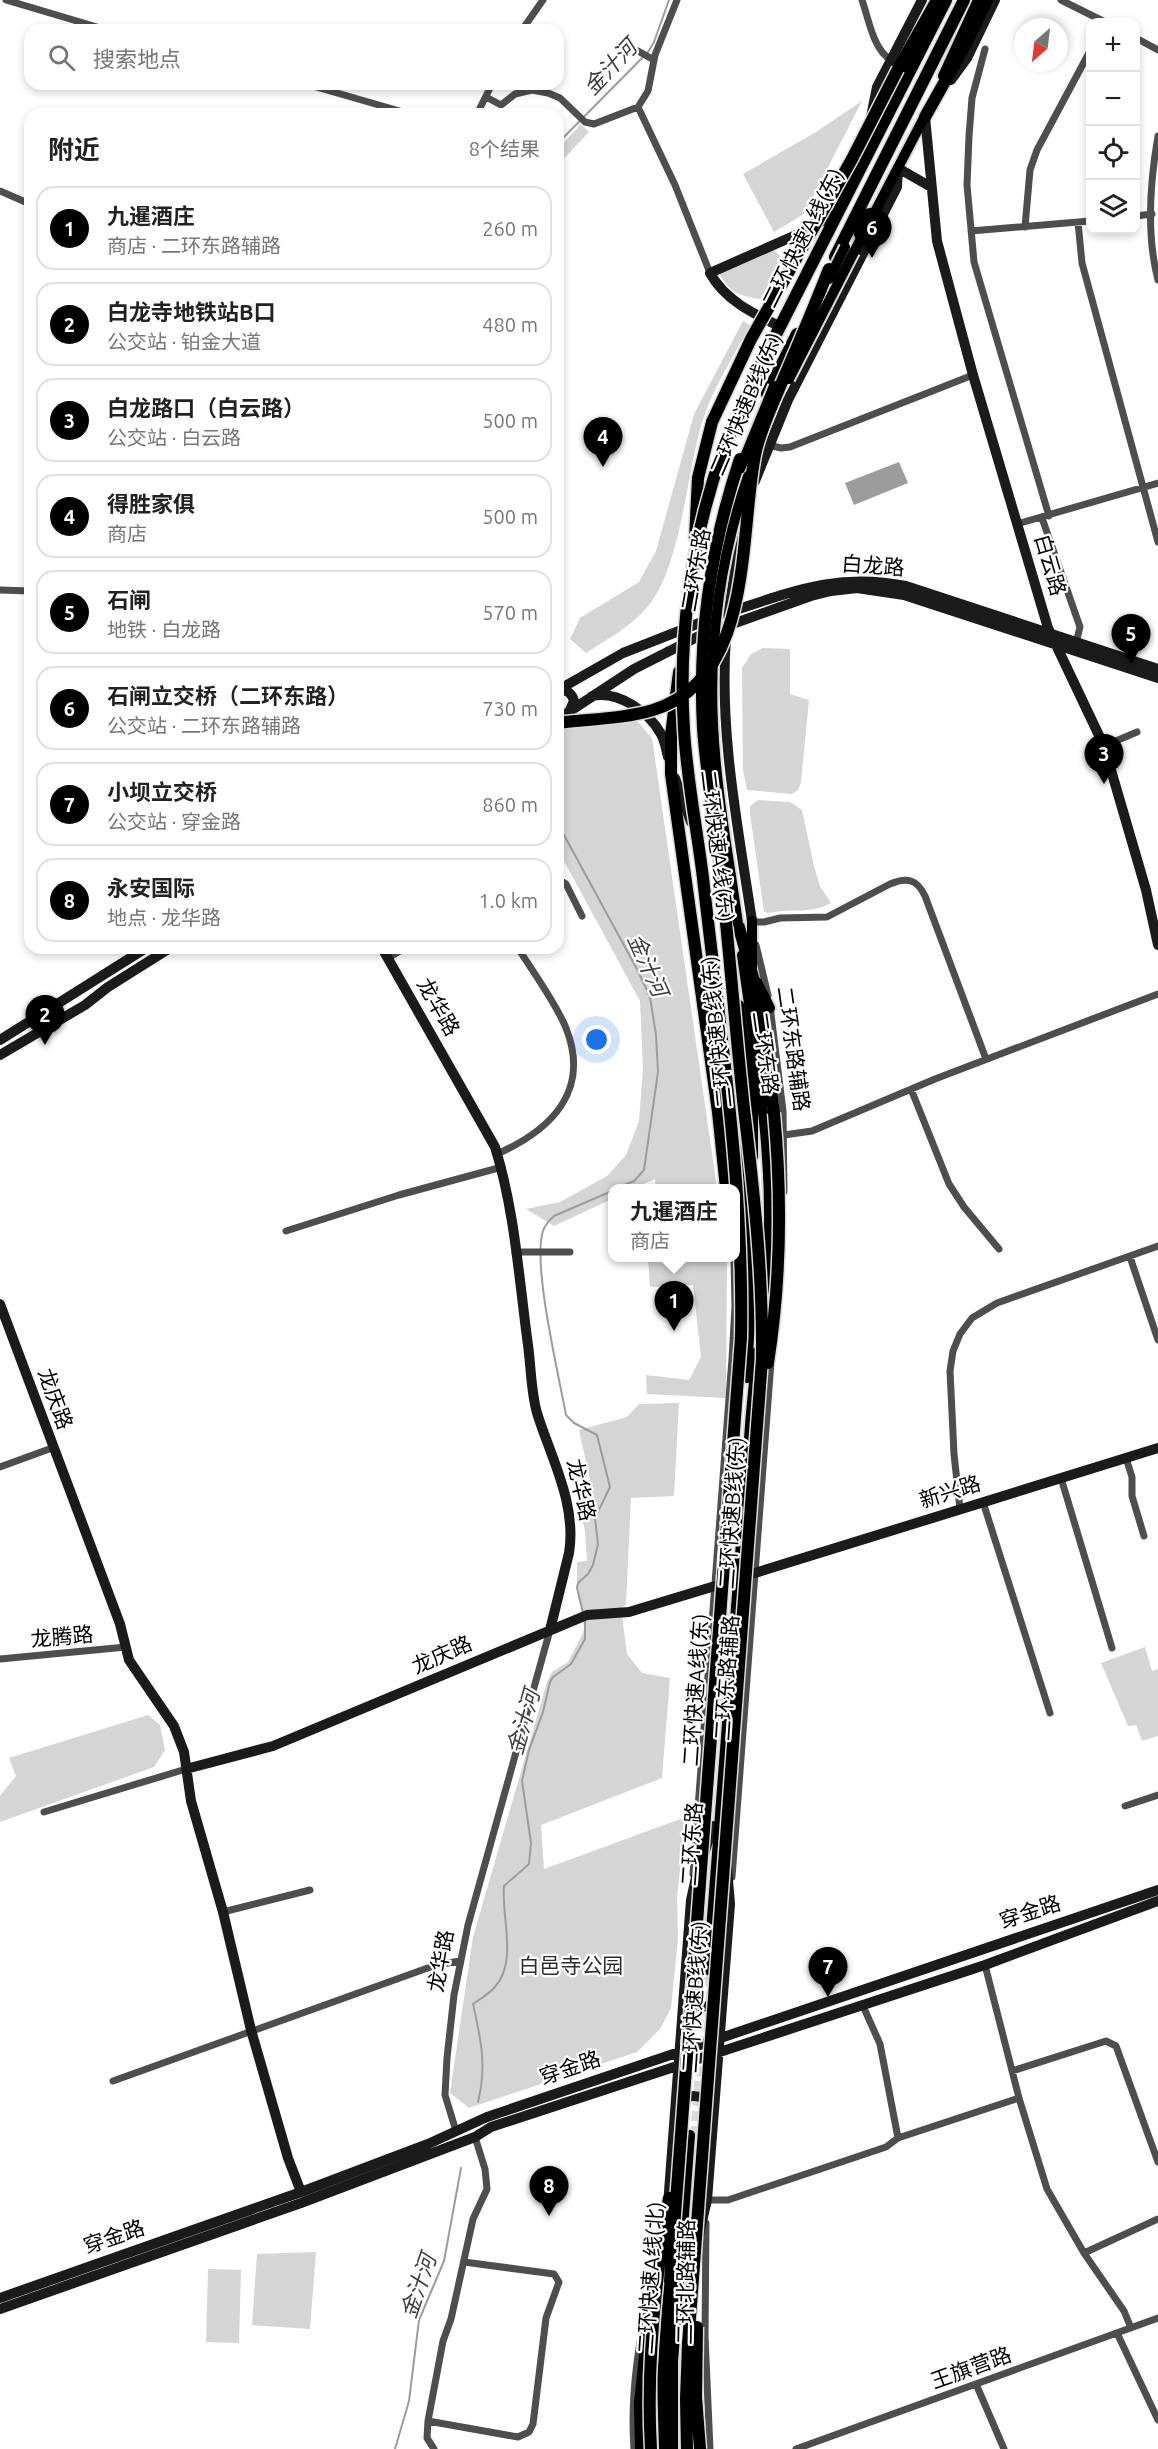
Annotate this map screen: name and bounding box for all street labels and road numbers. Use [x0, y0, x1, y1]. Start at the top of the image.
street label: 二环快速A线(东) [757, 164, 848, 311]
street label: 二环快速B线(东) [704, 329, 786, 479]
street label: 二环东路 [676, 526, 714, 613]
street label: 白云路 [1031, 531, 1071, 598]
street label: 白龙路 [841, 551, 905, 579]
street label: 二环快速A线(东) [697, 769, 739, 923]
street label: 二环快速B线(东) [696, 955, 736, 1109]
street label: 龙华路 [413, 973, 465, 1040]
street label: 二环东路辅路 [773, 985, 815, 1113]
street label: 二环东路 [748, 1010, 784, 1096]
street label: 龙庆路 [34, 1365, 78, 1432]
street label: 二环快速B线(东) [714, 1436, 748, 1590]
street label: 龙华路 [563, 1456, 601, 1523]
street label: 新兴路 [916, 1470, 983, 1512]
street label: 二环快速A线(东) [678, 1613, 712, 1767]
street label: 二环东路辅路 [710, 1614, 742, 1742]
street label: 龙腾路 [29, 1621, 94, 1651]
street label: 龙庆路 [408, 1630, 475, 1678]
street label: 二环东路 [676, 1801, 706, 1887]
street label: 穿金路 [996, 1890, 1063, 1932]
street label: 二环快速B线(东) [677, 1920, 711, 2074]
street label: 龙华路 [423, 1928, 457, 1994]
street label: 穿金路 [536, 2045, 603, 2089]
street label: 二环快速A线(北) [633, 2201, 667, 2355]
street label: 穿金路 [80, 2214, 147, 2258]
street label: 二环北路辅路 [672, 2219, 698, 2345]
street label: 王旗营路 [927, 2341, 1014, 2393]

